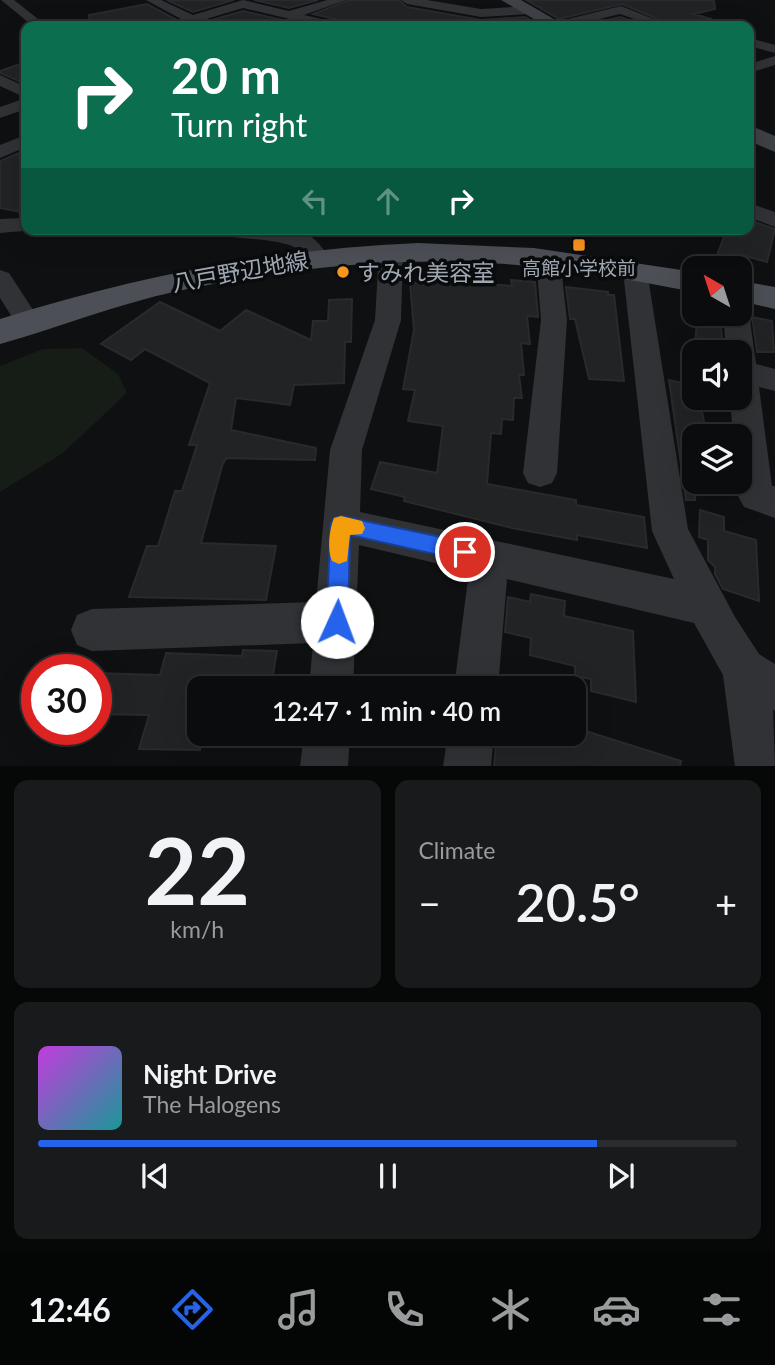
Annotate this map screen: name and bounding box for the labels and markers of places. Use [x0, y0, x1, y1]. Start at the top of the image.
marker: 高館小学校前 [571, 237, 587, 253]
place label: 高館小学校前 [522, 256, 636, 279]
place label: すみれ美容室 [357, 258, 495, 286]
marker: すみれ美容室 [335, 264, 351, 280]
pin [435, 522, 495, 582]

